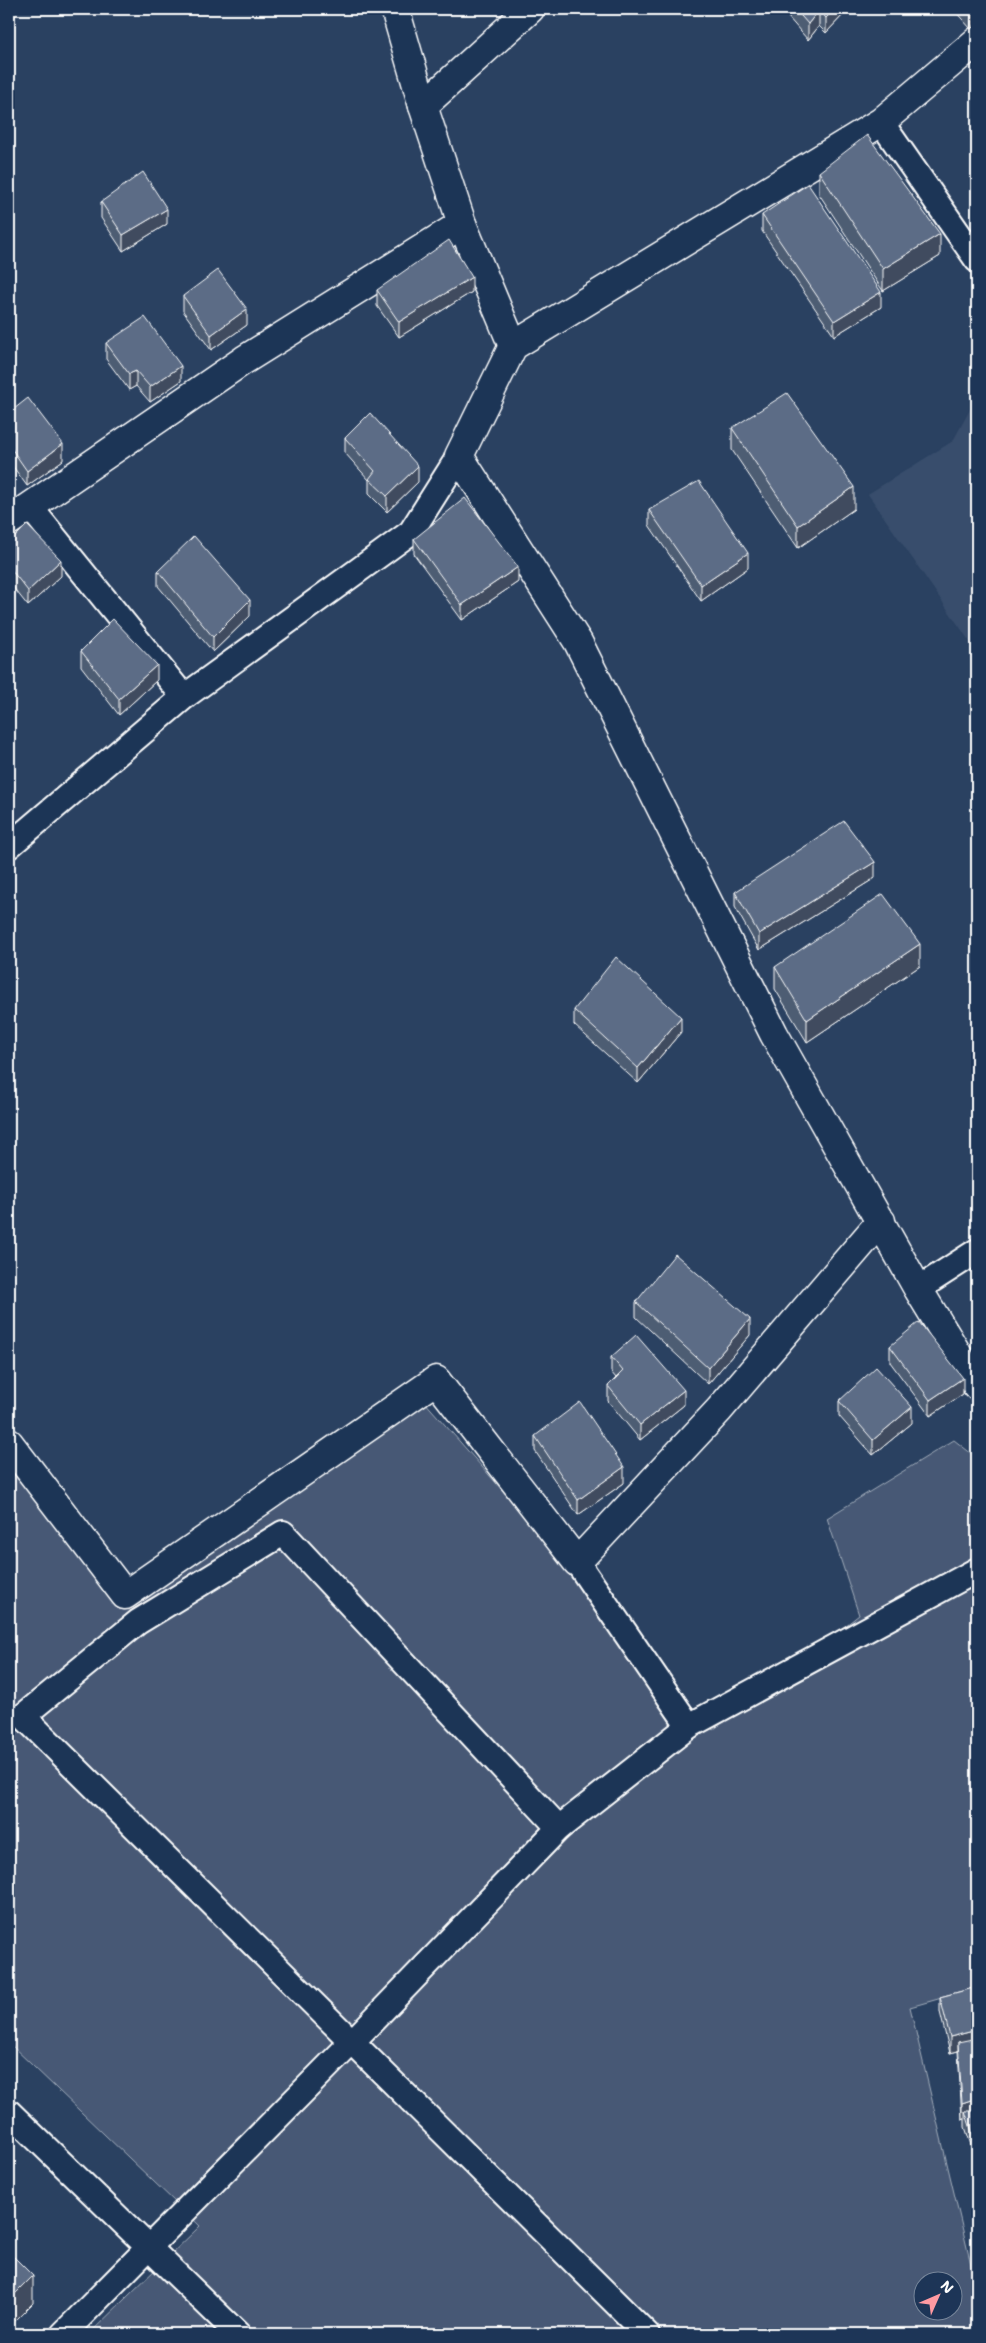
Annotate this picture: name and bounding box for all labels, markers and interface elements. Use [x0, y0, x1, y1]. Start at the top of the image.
north arrow [914, 2270, 964, 2320]
text: N [937, 2277, 957, 2297]

